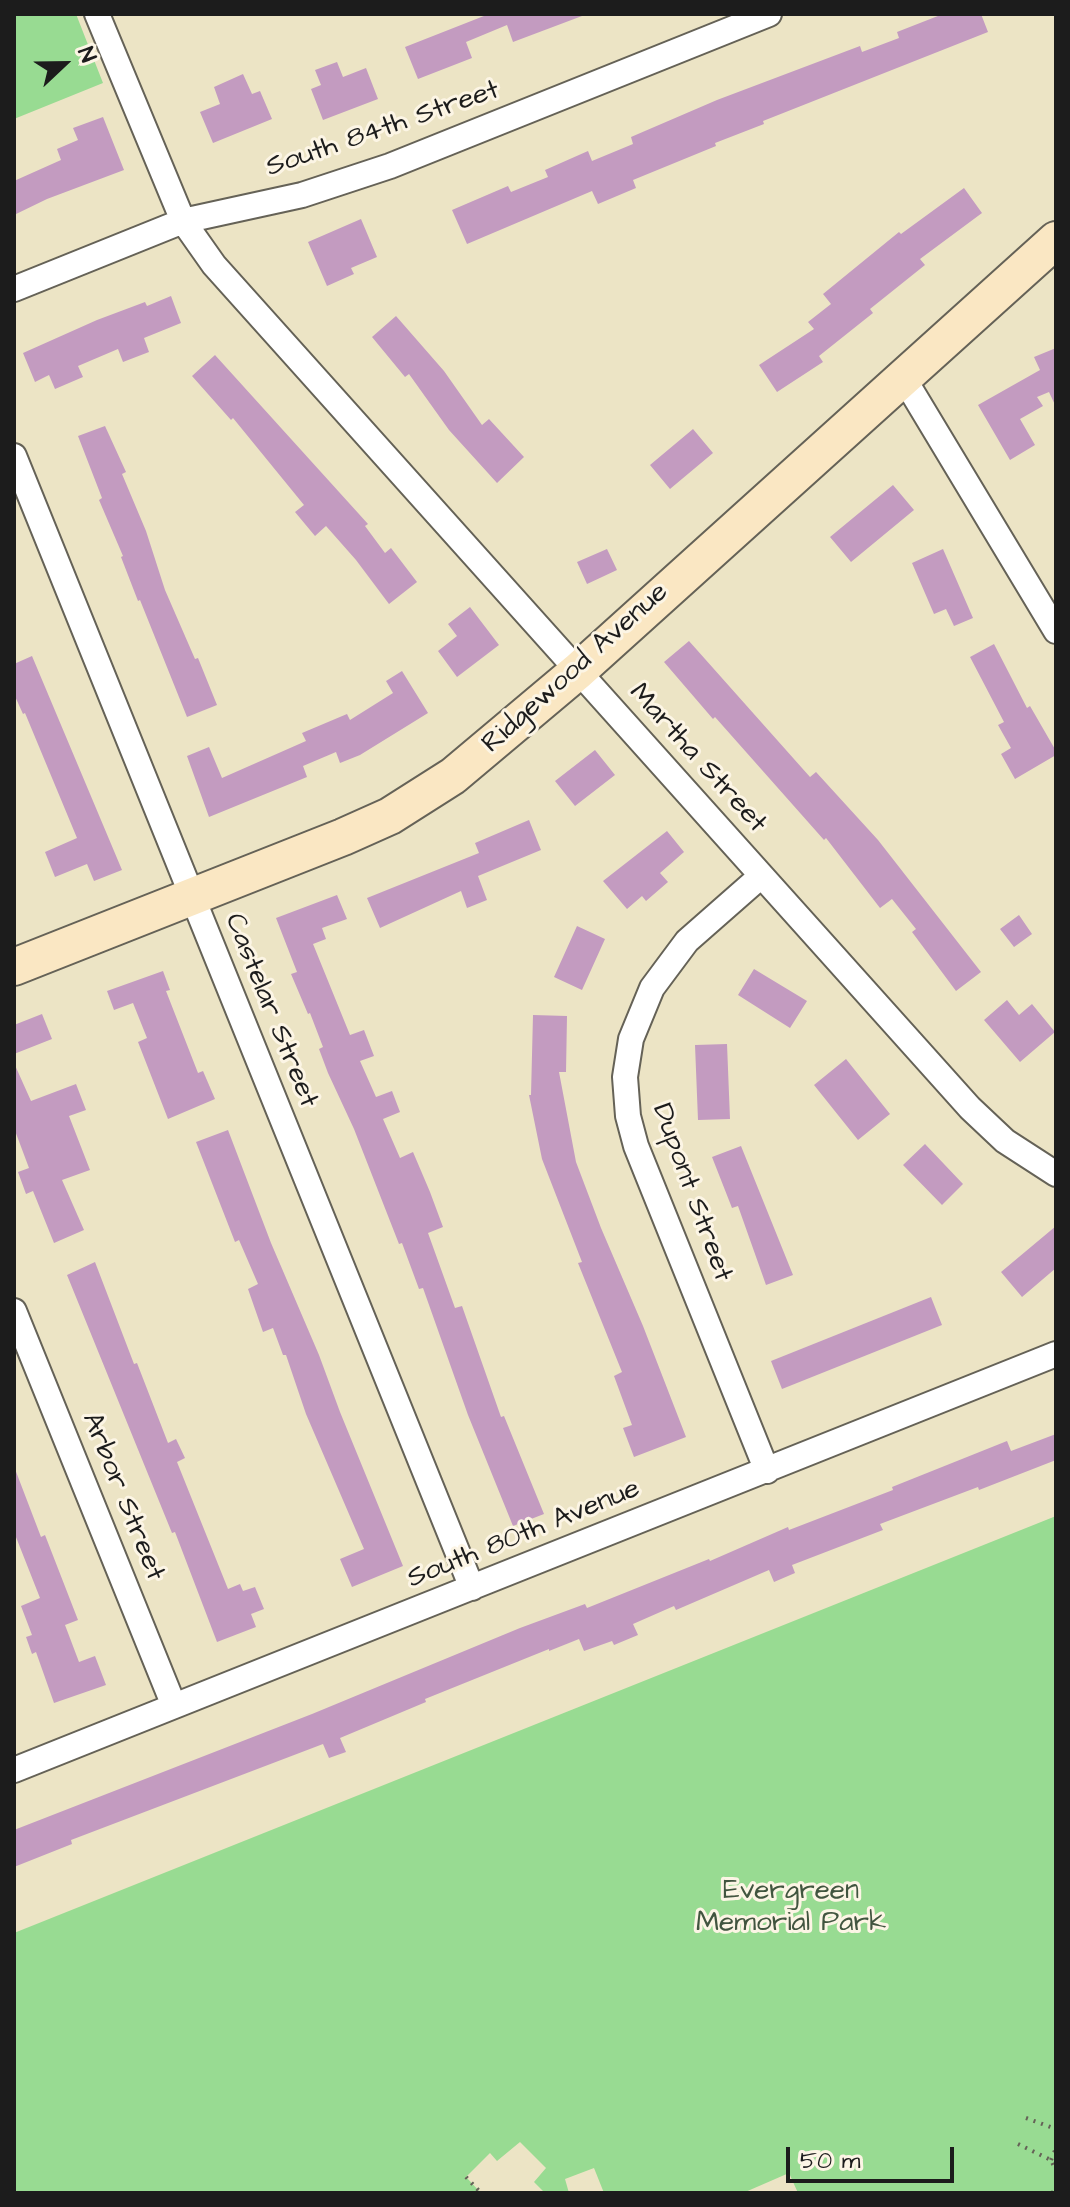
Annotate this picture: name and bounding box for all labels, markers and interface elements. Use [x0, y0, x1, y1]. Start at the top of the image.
north arrow [24, 24, 104, 104]
text: N [70, 43, 104, 67]
street label: South 84th Street [262, 74, 504, 186]
street label: Ridgewood Avenue [476, 577, 676, 761]
street label: Martha Street [621, 677, 773, 841]
street label: Castelar Street [216, 909, 324, 1113]
street label: Dupont Street [643, 1100, 739, 1286]
street label: Arbor Street [73, 1408, 171, 1586]
street label: South 80th Avenue [403, 1473, 645, 1597]
park label: Evergreen Memorial Park [696, 1875, 886, 1941]
scale bar [790, 2131, 958, 2181]
text: 50 m [800, 2144, 860, 2178]

